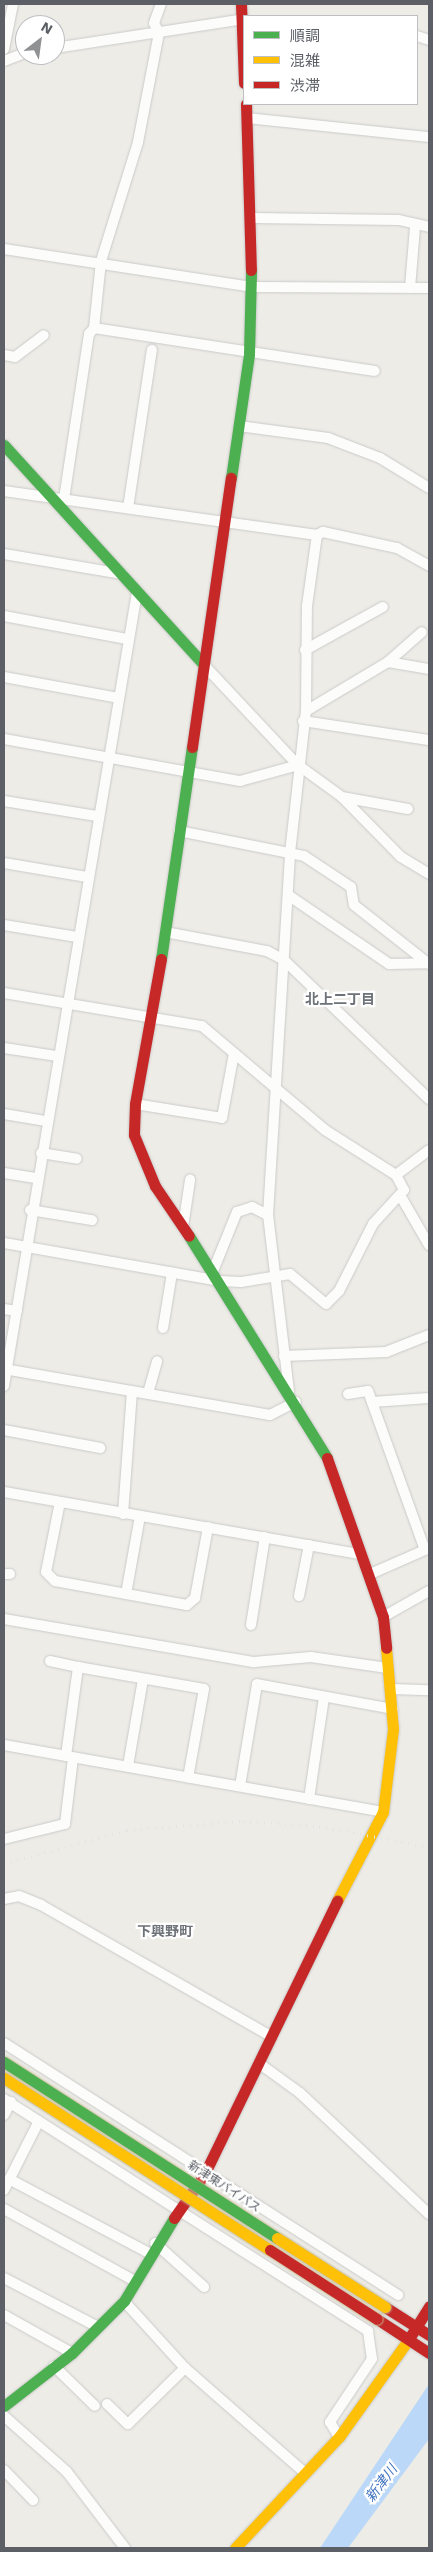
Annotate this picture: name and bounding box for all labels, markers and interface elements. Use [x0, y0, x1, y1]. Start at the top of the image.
north arrow [15, 15, 65, 65]
legend [243, 15, 418, 105]
text: N [39, 18, 55, 37]
text: 順調 [290, 27, 320, 45]
text: 混雑 [290, 52, 320, 70]
text: 渋滞 [290, 77, 320, 95]
district label: 北上二丁目 [305, 991, 375, 1007]
district label: 下興野町 [137, 1923, 193, 1939]
street label: 新津東バイパス [185, 2158, 263, 2216]
water label: 新津川 [362, 2461, 400, 2505]

